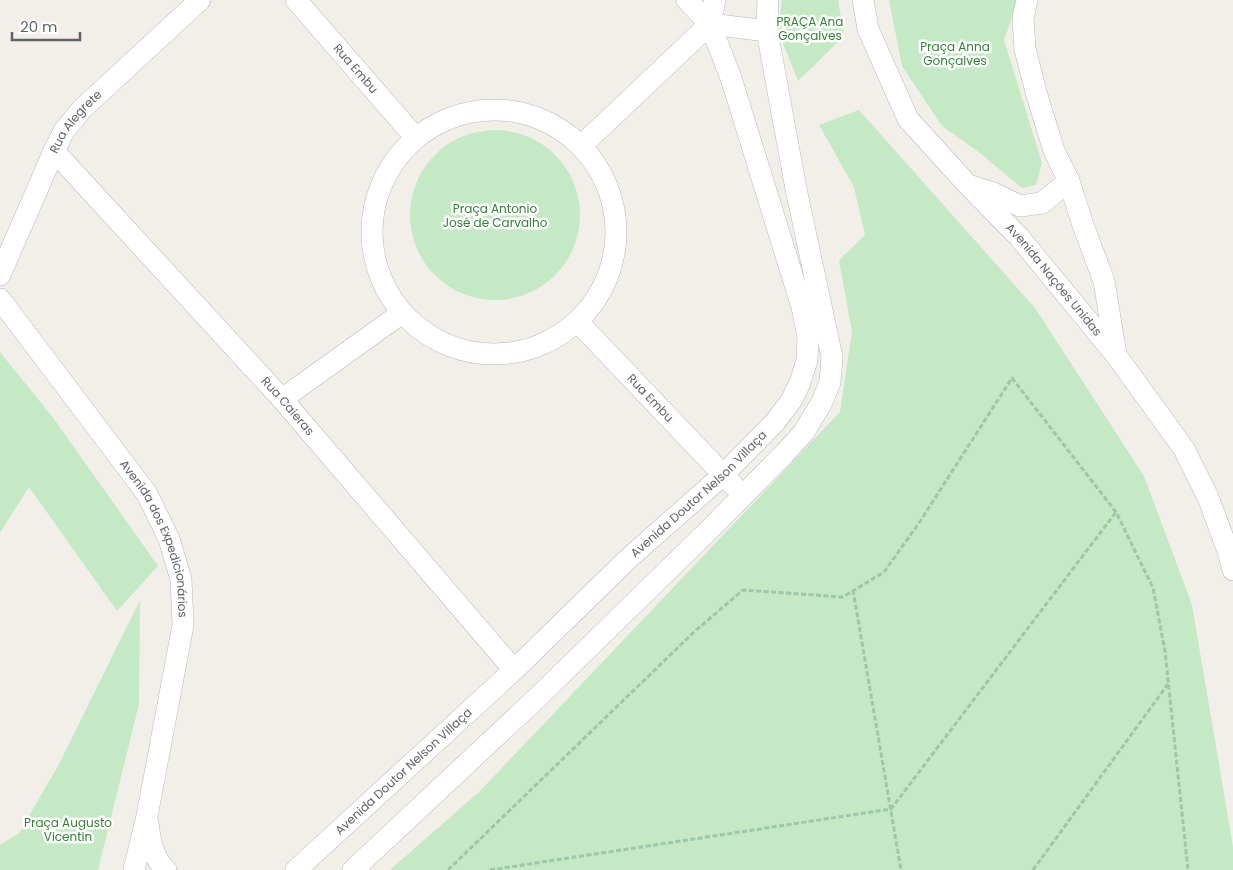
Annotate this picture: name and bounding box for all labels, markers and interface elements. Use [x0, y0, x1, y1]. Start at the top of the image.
scale bar [12, 10, 80, 42]
park label: PRAÇA Ana Gonçalves [777, 13, 843, 44]
text: 20 m [20, 16, 58, 37]
park label: Praça Anna Gonçalves [920, 38, 990, 69]
street label: Rua Embu [330, 40, 382, 97]
street label: Rua Alegrete [45, 86, 105, 156]
park label: Praça Antonio José de Carvalho [443, 200, 548, 231]
street label: Avenida Nações Unidas [1002, 219, 1106, 340]
street label: Rua Embu [624, 370, 678, 426]
street label: Rua Caieras [258, 373, 319, 439]
street label: Avenida Doutor Nelson Villaça [626, 426, 770, 561]
street label: Avenida dos Expedicionários [116, 456, 192, 618]
street label: Avenida Doutor Nelson Villaça [331, 704, 475, 838]
park label: Praça Augusto Vicentin [24, 814, 112, 845]

